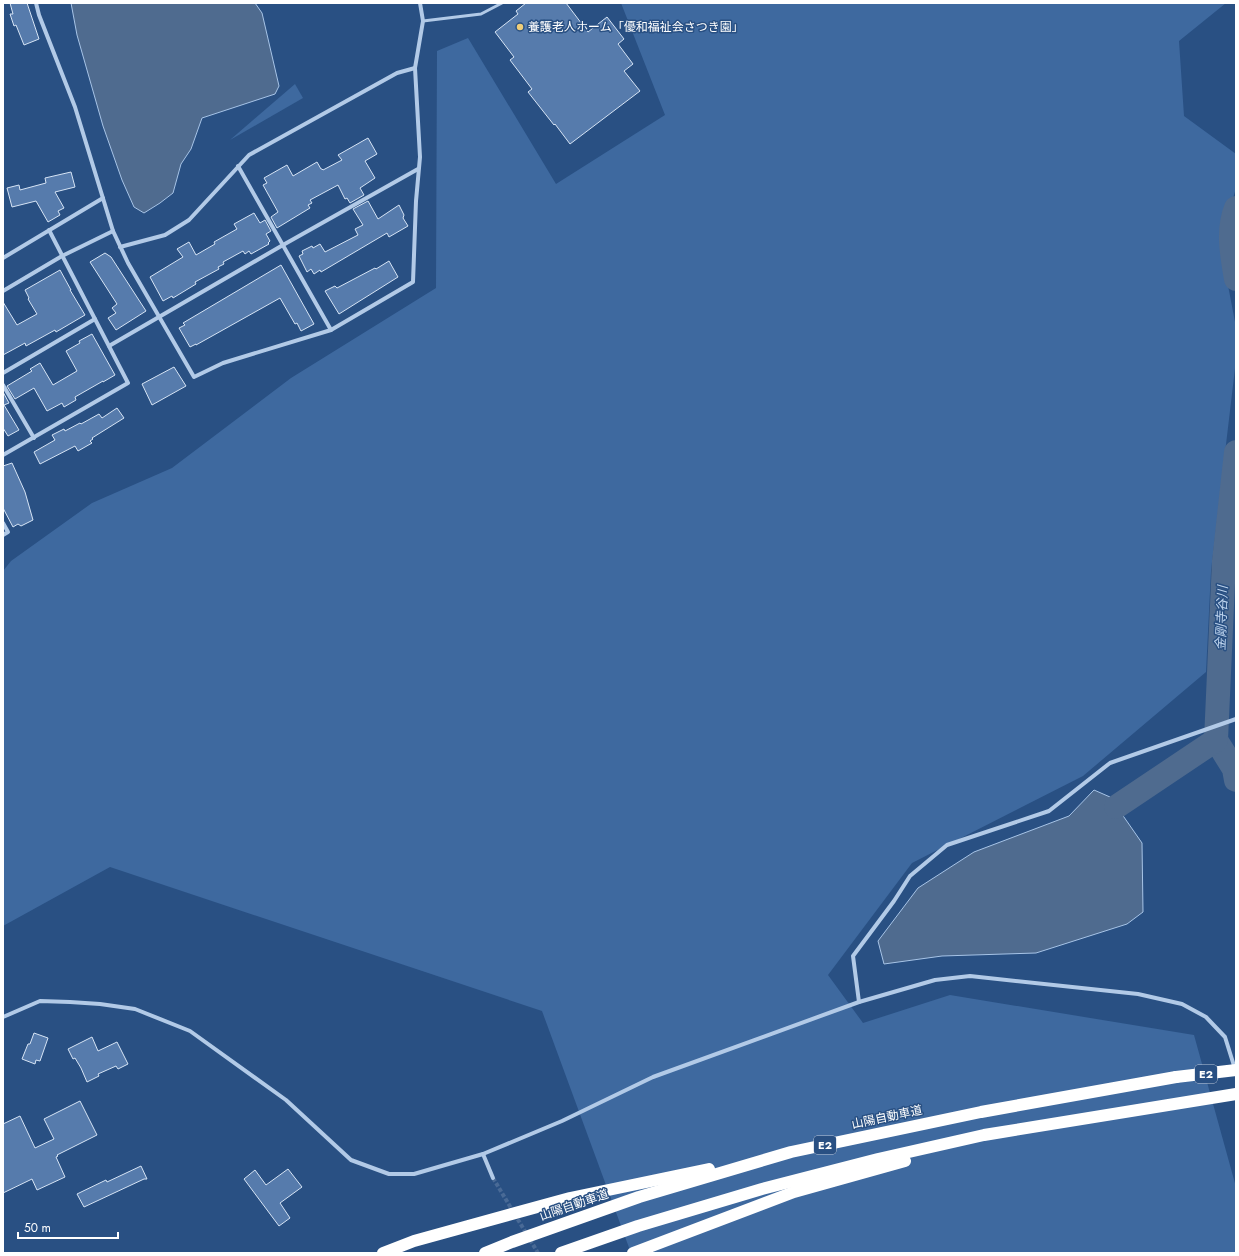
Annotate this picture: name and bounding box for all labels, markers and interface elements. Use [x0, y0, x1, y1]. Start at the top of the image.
place label: 養護老人ホーム「優和福祉会さつき園」 [528, 18, 744, 36]
marker: 養護老人ホーム「優和福祉会さつき園」 [515, 22, 525, 32]
water label: 金剛寺谷川 [1211, 583, 1232, 651]
road number: E2 [1195, 1065, 1217, 1083]
street label: 山陽自動車道 [850, 1101, 924, 1133]
road number: E2 [814, 1136, 836, 1154]
street label: 山陽自動車道 [537, 1185, 611, 1225]
scale bar [18, 1214, 118, 1240]
text: 50 m [24, 1219, 51, 1237]

